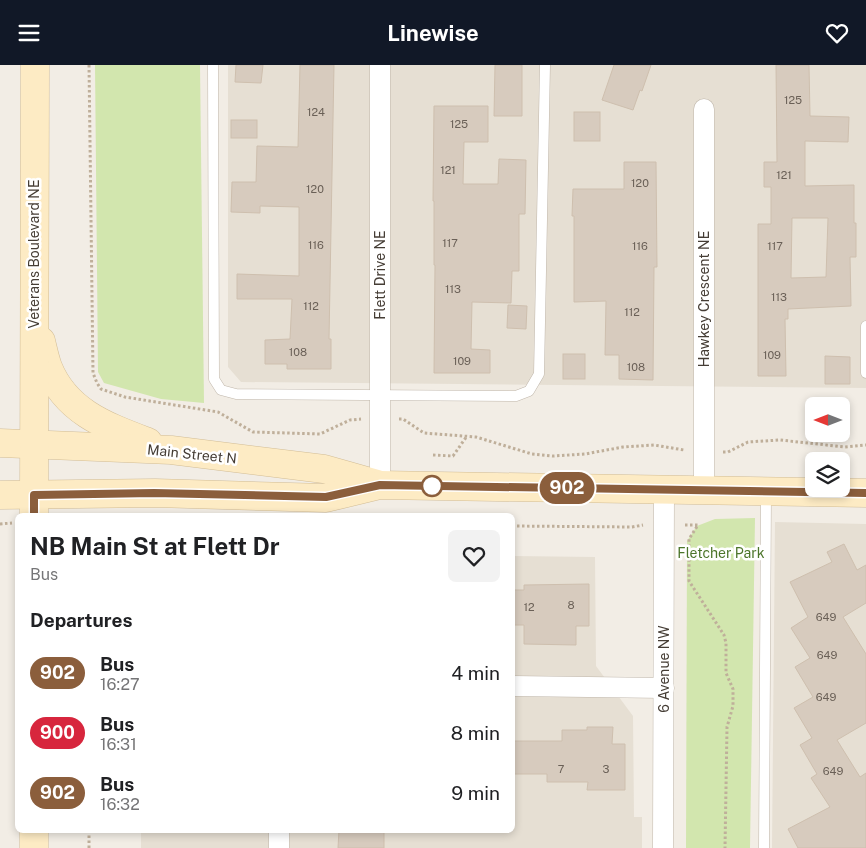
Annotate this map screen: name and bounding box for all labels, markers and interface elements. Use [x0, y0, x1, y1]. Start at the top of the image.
icon: menu [15, 19, 43, 47]
icon: heart [823, 19, 851, 47]
text: Linewise [387, 20, 479, 46]
house number: 125 [784, 94, 802, 106]
house number: 124 [307, 106, 325, 118]
house number: 125 [450, 118, 468, 130]
house number: 121 [440, 164, 456, 176]
house number: 121 [776, 169, 792, 181]
house number: 120 [631, 177, 649, 189]
street label: Veterans Boulevard NE [26, 179, 42, 329]
house number: 120 [306, 183, 324, 195]
street label: Flett Drive NE [372, 230, 388, 320]
street label: Hawkey Crescent NE [696, 231, 712, 367]
house number: 117 [442, 237, 458, 249]
house number: 116 [308, 239, 324, 251]
house number: 116 [632, 240, 648, 252]
house number: 117 [767, 240, 783, 252]
house number: 113 [445, 283, 461, 295]
house number: 113 [771, 291, 787, 303]
house number: 112 [303, 300, 319, 312]
house number: 112 [624, 306, 640, 318]
house number: 108 [289, 346, 307, 358]
house number: 109 [763, 349, 781, 361]
house number: 109 [453, 355, 471, 367]
house number: 108 [627, 361, 645, 373]
north arrow [805, 397, 850, 443]
map controls [805, 397, 850, 497]
street label: Main Street N [146, 441, 238, 467]
button: layers [805, 452, 850, 497]
line badge: 902 [538, 472, 596, 504]
unlabelled marker [421, 475, 443, 497]
text: 902 [550, 477, 584, 498]
button: heart [448, 530, 500, 582]
text: NB Main St at Flett Dr [30, 532, 280, 560]
park label: Fletcher Park [677, 545, 765, 561]
text: Bus [30, 565, 58, 584]
house number: 8 [567, 599, 575, 611]
house number: 12 [523, 601, 535, 613]
text: Departures [30, 609, 133, 631]
house number: 649 [816, 611, 836, 623]
street label: 6 Avenue NW [656, 625, 672, 713]
house number: 649 [817, 649, 837, 661]
text: Bus [100, 653, 134, 675]
text: 902 [40, 662, 75, 683]
text: 4 min [451, 662, 500, 684]
text: 16:27 [100, 675, 140, 694]
house number: 649 [816, 691, 836, 703]
text: Bus [100, 713, 134, 735]
text: 900 [40, 722, 75, 743]
text: 8 min [451, 722, 500, 744]
text: 16:31 [100, 735, 137, 754]
house number: 7 [558, 763, 565, 775]
house number: 3 [603, 763, 610, 775]
house number: 649 [823, 765, 843, 777]
text: Bus [100, 773, 134, 795]
text: 902 [40, 782, 75, 803]
text: 9 min [451, 782, 500, 804]
text: 16:32 [100, 795, 140, 814]

